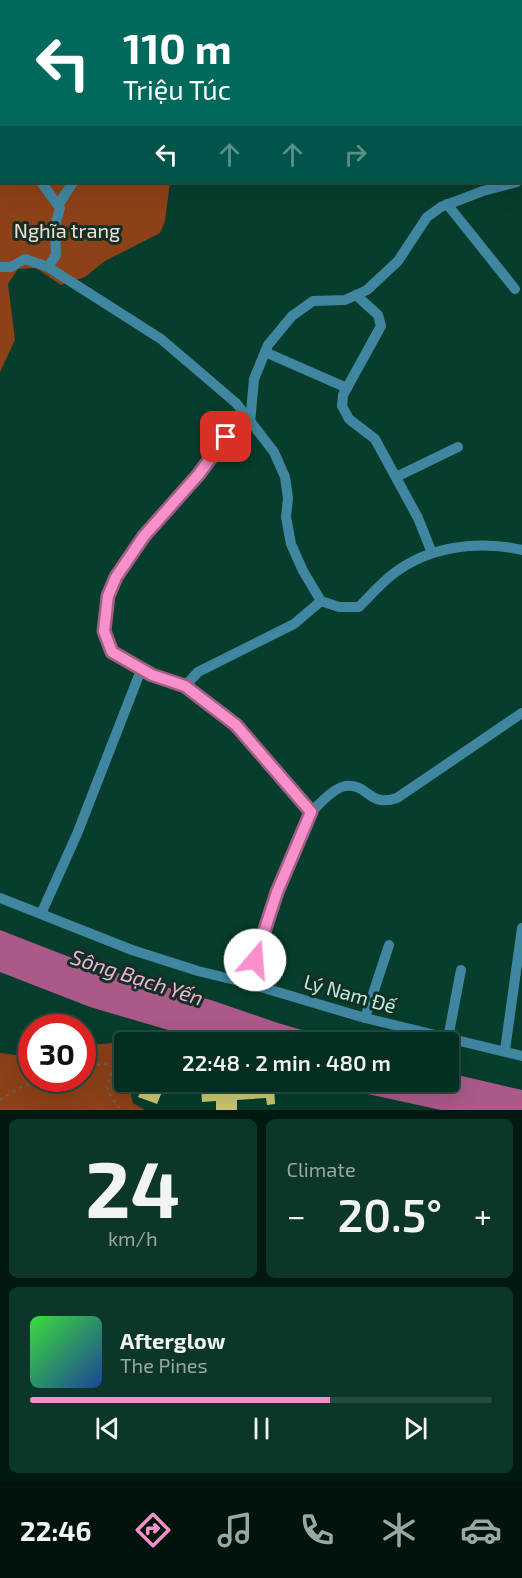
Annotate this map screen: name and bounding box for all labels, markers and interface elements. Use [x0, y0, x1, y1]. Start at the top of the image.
text: 110 m [123, 22, 232, 72]
icon: left [24, 24, 102, 102]
text: Triệu Túc [123, 73, 231, 105]
icon: left [150, 138, 183, 171]
icon: ahead [213, 138, 246, 171]
icon: ahead [276, 138, 309, 171]
icon: right [339, 138, 372, 171]
park label: Nghĩa trang [14, 218, 120, 242]
pin [200, 411, 251, 462]
icon: arrive [209, 420, 242, 453]
position arrow [223, 928, 287, 992]
water label: Sông Bạch Yến [68, 943, 207, 1010]
street label: Lý Nam Đế [301, 968, 399, 1018]
speed limit sign: 30 [18, 1014, 96, 1092]
text: 22:48 · 2 min · 480 m [182, 1049, 391, 1075]
text: 24 [85, 1140, 180, 1234]
text: Climate [287, 1157, 356, 1181]
text: 20.5° [337, 1187, 442, 1241]
text: − [287, 1195, 306, 1235]
text: + [474, 1195, 492, 1235]
text: km/h [108, 1226, 158, 1250]
text: Afterglow [120, 1327, 225, 1353]
text: The Pines [120, 1353, 208, 1377]
icon: previous [91, 1412, 124, 1445]
icon: pause [245, 1412, 278, 1445]
icon: next [399, 1412, 432, 1445]
icon: directions [132, 1509, 174, 1551]
icon: music [214, 1509, 256, 1551]
icon: phone [296, 1509, 338, 1551]
icon: climate [378, 1509, 420, 1551]
icon: car [460, 1509, 502, 1551]
text: 22:46 [20, 1514, 91, 1546]

